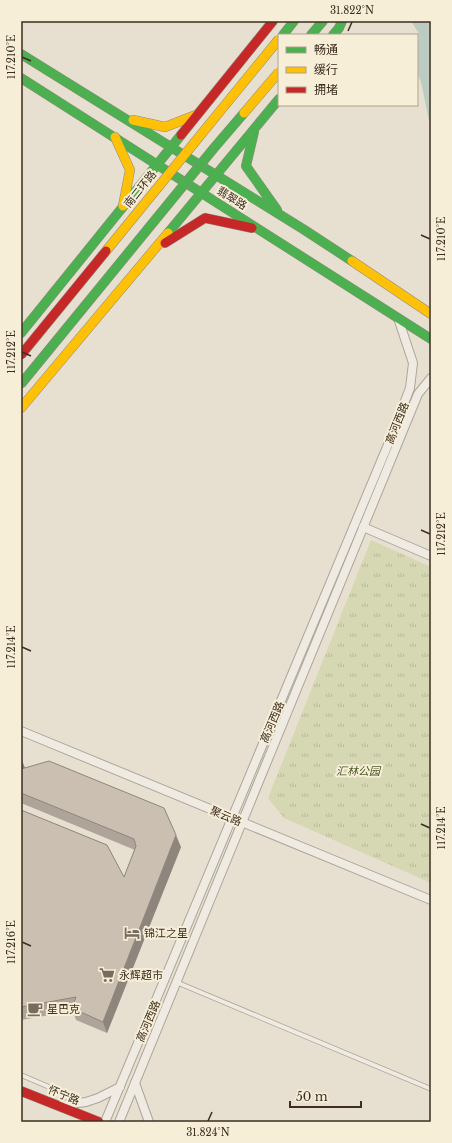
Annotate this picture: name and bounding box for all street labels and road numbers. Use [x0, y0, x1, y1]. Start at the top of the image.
street label: 南二环路 [121, 167, 159, 211]
street label: 翡翠路 [214, 183, 250, 213]
street label: 高河西路 [382, 400, 412, 446]
street label: 高河西路 [257, 699, 287, 745]
street label: 聚云路 [208, 803, 244, 829]
street label: 高河西路 [133, 998, 163, 1044]
street label: 怀宁路 [46, 1082, 82, 1108]

